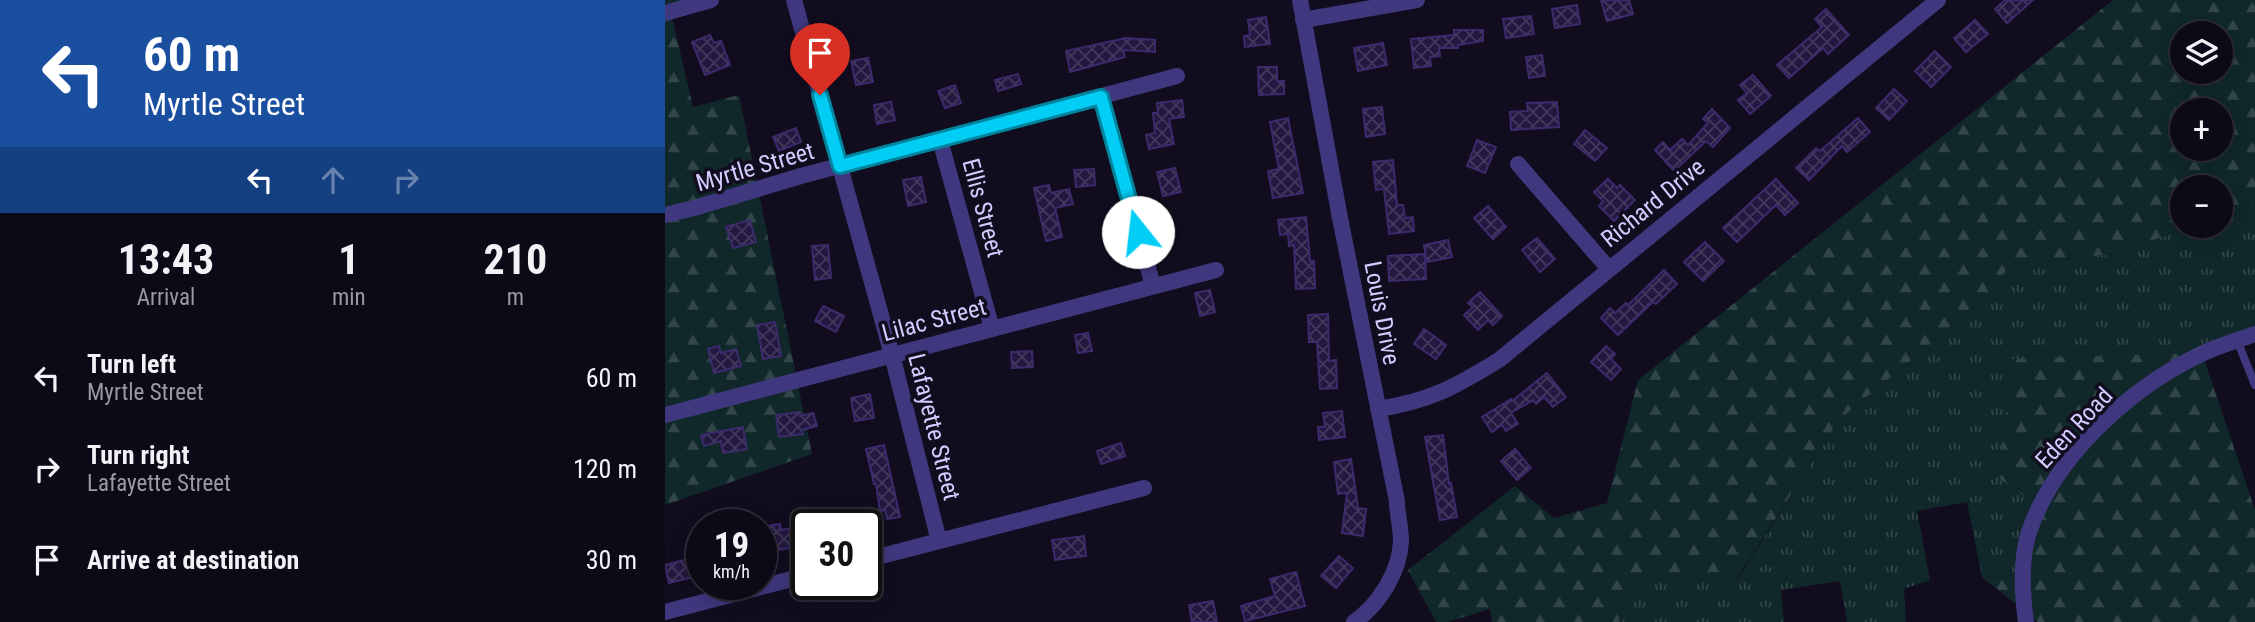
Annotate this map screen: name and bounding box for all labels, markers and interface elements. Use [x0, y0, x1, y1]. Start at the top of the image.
map controls [2170, 21, 2233, 238]
button: layers [2170, 21, 2233, 84]
pin [790, 23, 850, 95]
text: 60 m [143, 26, 240, 83]
icon: left [28, 28, 119, 119]
icon: arrive [801, 34, 839, 72]
text: Myrtle Street [143, 85, 305, 123]
button: + [2170, 98, 2233, 161]
street label: Myrtle Street [693, 137, 817, 197]
street label: Richard Drive [1596, 153, 1710, 253]
street label: Ellis Street [956, 156, 1010, 260]
icon: left [241, 161, 279, 199]
icon: ahead [314, 161, 352, 199]
icon: right [387, 161, 425, 199]
button: − [2170, 175, 2233, 238]
position arrow [1101, 195, 1175, 269]
text: 13:43 [118, 235, 214, 284]
text: 1 [338, 235, 359, 284]
text: 210 [483, 235, 547, 284]
street label: Louis Drive [1358, 259, 1406, 367]
text: Arrival [137, 284, 195, 311]
text: min [332, 284, 366, 311]
text: m [507, 284, 524, 311]
street label: Lilac Street [879, 293, 989, 347]
text: Turn left [87, 349, 176, 379]
street label: Lafayette Street [902, 351, 966, 503]
icon: left [28, 359, 66, 397]
text: 60 m [586, 363, 637, 393]
text: Myrtle Street [87, 379, 204, 406]
street label: Eden Road [2030, 382, 2118, 474]
text: Turn right [87, 440, 189, 470]
icon: right [28, 450, 66, 488]
text: 120 m [573, 454, 637, 484]
text: Lafayette Street [87, 470, 231, 497]
speed limit sign: 30 [791, 509, 882, 600]
text: 19 [714, 525, 749, 566]
icon: arrive [28, 541, 66, 579]
text: Arrive at destination [87, 545, 299, 575]
text: 30 m [586, 545, 637, 575]
text: km/h [713, 561, 750, 582]

